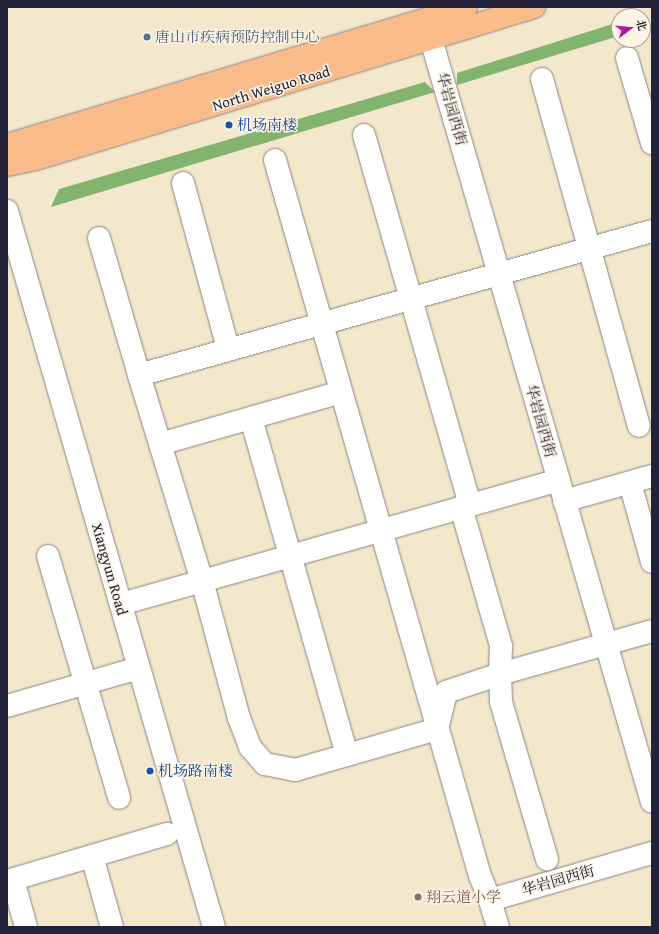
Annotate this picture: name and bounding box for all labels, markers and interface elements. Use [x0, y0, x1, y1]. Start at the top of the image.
north arrow [611, 8, 651, 48]
text: 北 [632, 17, 651, 32]
place label: 唐山市疾病预防控制中心 [155, 28, 320, 46]
marker: 唐山市疾病预防控制中心 [142, 32, 152, 42]
street label: North Weiguo Road [210, 62, 332, 114]
street label: 华岩园西街 [433, 70, 471, 148]
place label: 机场南楼 [237, 116, 297, 134]
marker: 机场南楼 [224, 120, 234, 130]
street label: 华岩园西街 [522, 382, 560, 460]
street label: Xiangyun Road [88, 521, 132, 617]
place label: 机场路南楼 [158, 762, 233, 780]
marker: 机场路南楼 [145, 766, 155, 776]
street label: 华岩园西街 [519, 861, 597, 899]
place label: 翔云道小学 [426, 888, 501, 906]
marker: 翔云道小学 [413, 892, 423, 902]

